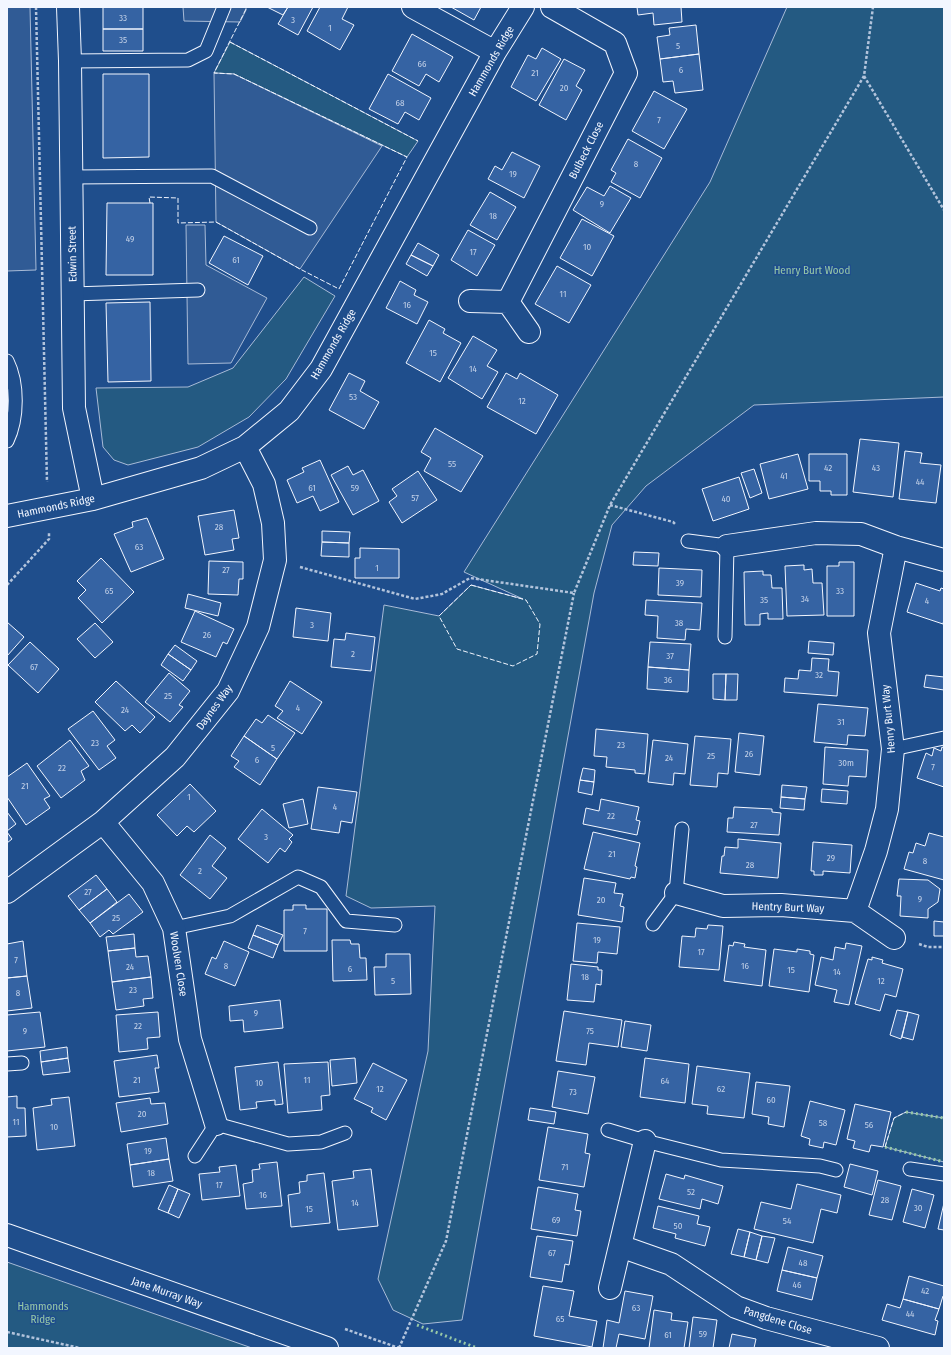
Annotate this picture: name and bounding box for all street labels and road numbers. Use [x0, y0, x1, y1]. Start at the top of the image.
street label: Hammonds Ridge [466, 24, 517, 99]
street label: Bulbeck Close [566, 119, 606, 181]
street label: Edwin Street [66, 225, 79, 282]
street label: Hammonds Ridge [308, 307, 359, 382]
street label: Hammonds Ridge [16, 492, 96, 521]
street label: Daynes Way [194, 682, 235, 733]
street label: Henry Burt Way [879, 684, 898, 754]
street label: Hentry Burt Way [751, 900, 825, 915]
street label: Woolven Close [167, 931, 190, 997]
street label: Jane Murray Way [130, 1274, 204, 1311]
street label: Pangdene Close [742, 1304, 814, 1337]

